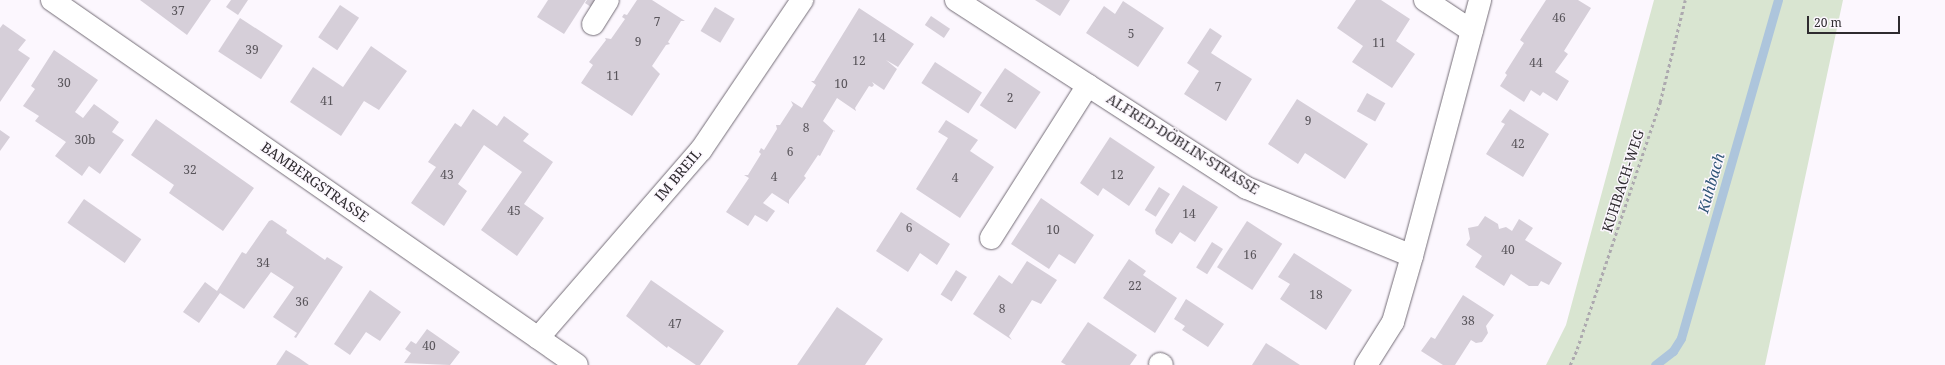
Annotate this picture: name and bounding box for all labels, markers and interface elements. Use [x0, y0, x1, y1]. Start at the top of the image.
house number: 37 [171, 4, 185, 18]
scale bar [1809, 8, 1902, 34]
house number: 46 [1552, 11, 1566, 25]
text: 20 m [1814, 14, 1842, 31]
house number: 7 [654, 15, 660, 29]
house number: 5 [1128, 27, 1134, 41]
house number: 14 [872, 31, 886, 45]
house number: 9 [635, 35, 641, 49]
house number: 11 [1372, 36, 1386, 50]
house number: 39 [245, 43, 259, 57]
house number: 12 [852, 54, 866, 68]
house number: 44 [1529, 56, 1543, 70]
house number: 11 [606, 69, 620, 83]
house number: 30 [57, 76, 71, 90]
house number: 10 [834, 77, 848, 91]
house number: 7 [1215, 80, 1221, 94]
street label: ALFRED-DÖBLIN-STRASSE [1104, 90, 1262, 198]
house number: 2 [1007, 91, 1013, 105]
house number: 41 [320, 94, 334, 108]
house number: 9 [1305, 114, 1311, 128]
house number: 8 [803, 121, 809, 135]
street label: KUHBACH-WEG [1599, 128, 1647, 234]
house number: 30b [75, 133, 95, 147]
house number: 42 [1511, 137, 1525, 151]
street label: BAMBERGSTRASSE [258, 139, 372, 225]
house number: 6 [787, 145, 793, 159]
street label: IM BREIL [651, 146, 705, 204]
water label: Kuhbach [1694, 151, 1728, 215]
house number: 32 [183, 163, 197, 177]
house number: 43 [440, 168, 454, 182]
house number: 12 [1110, 168, 1124, 182]
house number: 4 [771, 170, 777, 184]
house number: 4 [952, 171, 958, 185]
house number: 45 [507, 204, 521, 218]
house number: 14 [1182, 207, 1196, 221]
house number: 6 [906, 221, 912, 235]
house number: 10 [1046, 223, 1060, 237]
house number: 40 [1501, 243, 1515, 257]
house number: 16 [1243, 248, 1257, 262]
house number: 34 [256, 256, 270, 270]
house number: 22 [1128, 279, 1142, 293]
house number: 18 [1309, 288, 1323, 302]
house number: 36 [295, 295, 309, 309]
house number: 8 [999, 302, 1005, 316]
house number: 38 [1461, 314, 1475, 328]
house number: 47 [668, 317, 682, 331]
house number: 40 [422, 339, 436, 353]

